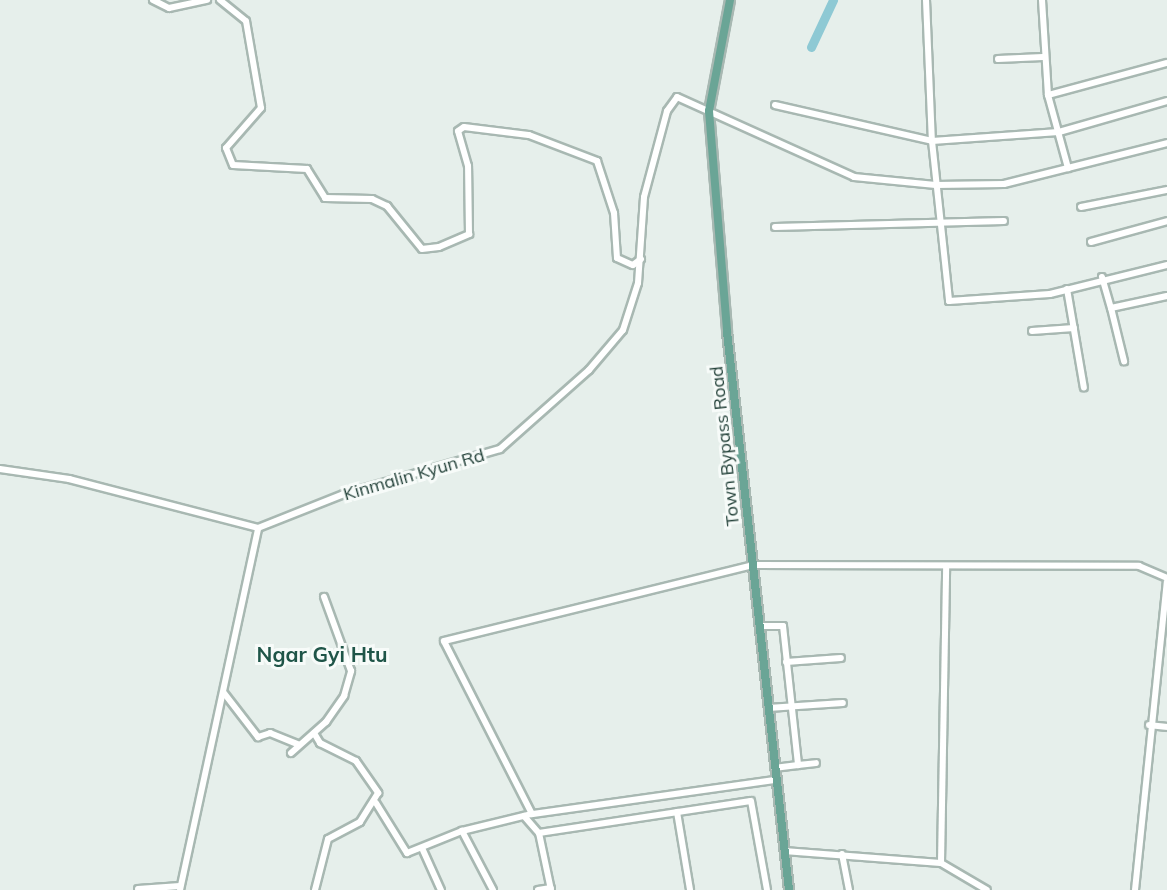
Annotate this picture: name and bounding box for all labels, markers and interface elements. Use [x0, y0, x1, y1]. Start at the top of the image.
street label: Town Bypass Road [706, 365, 744, 527]
street label: Kinmalin Kyun Rd [341, 445, 487, 505]
district label: Ngar Gyi Htu [257, 641, 387, 667]

